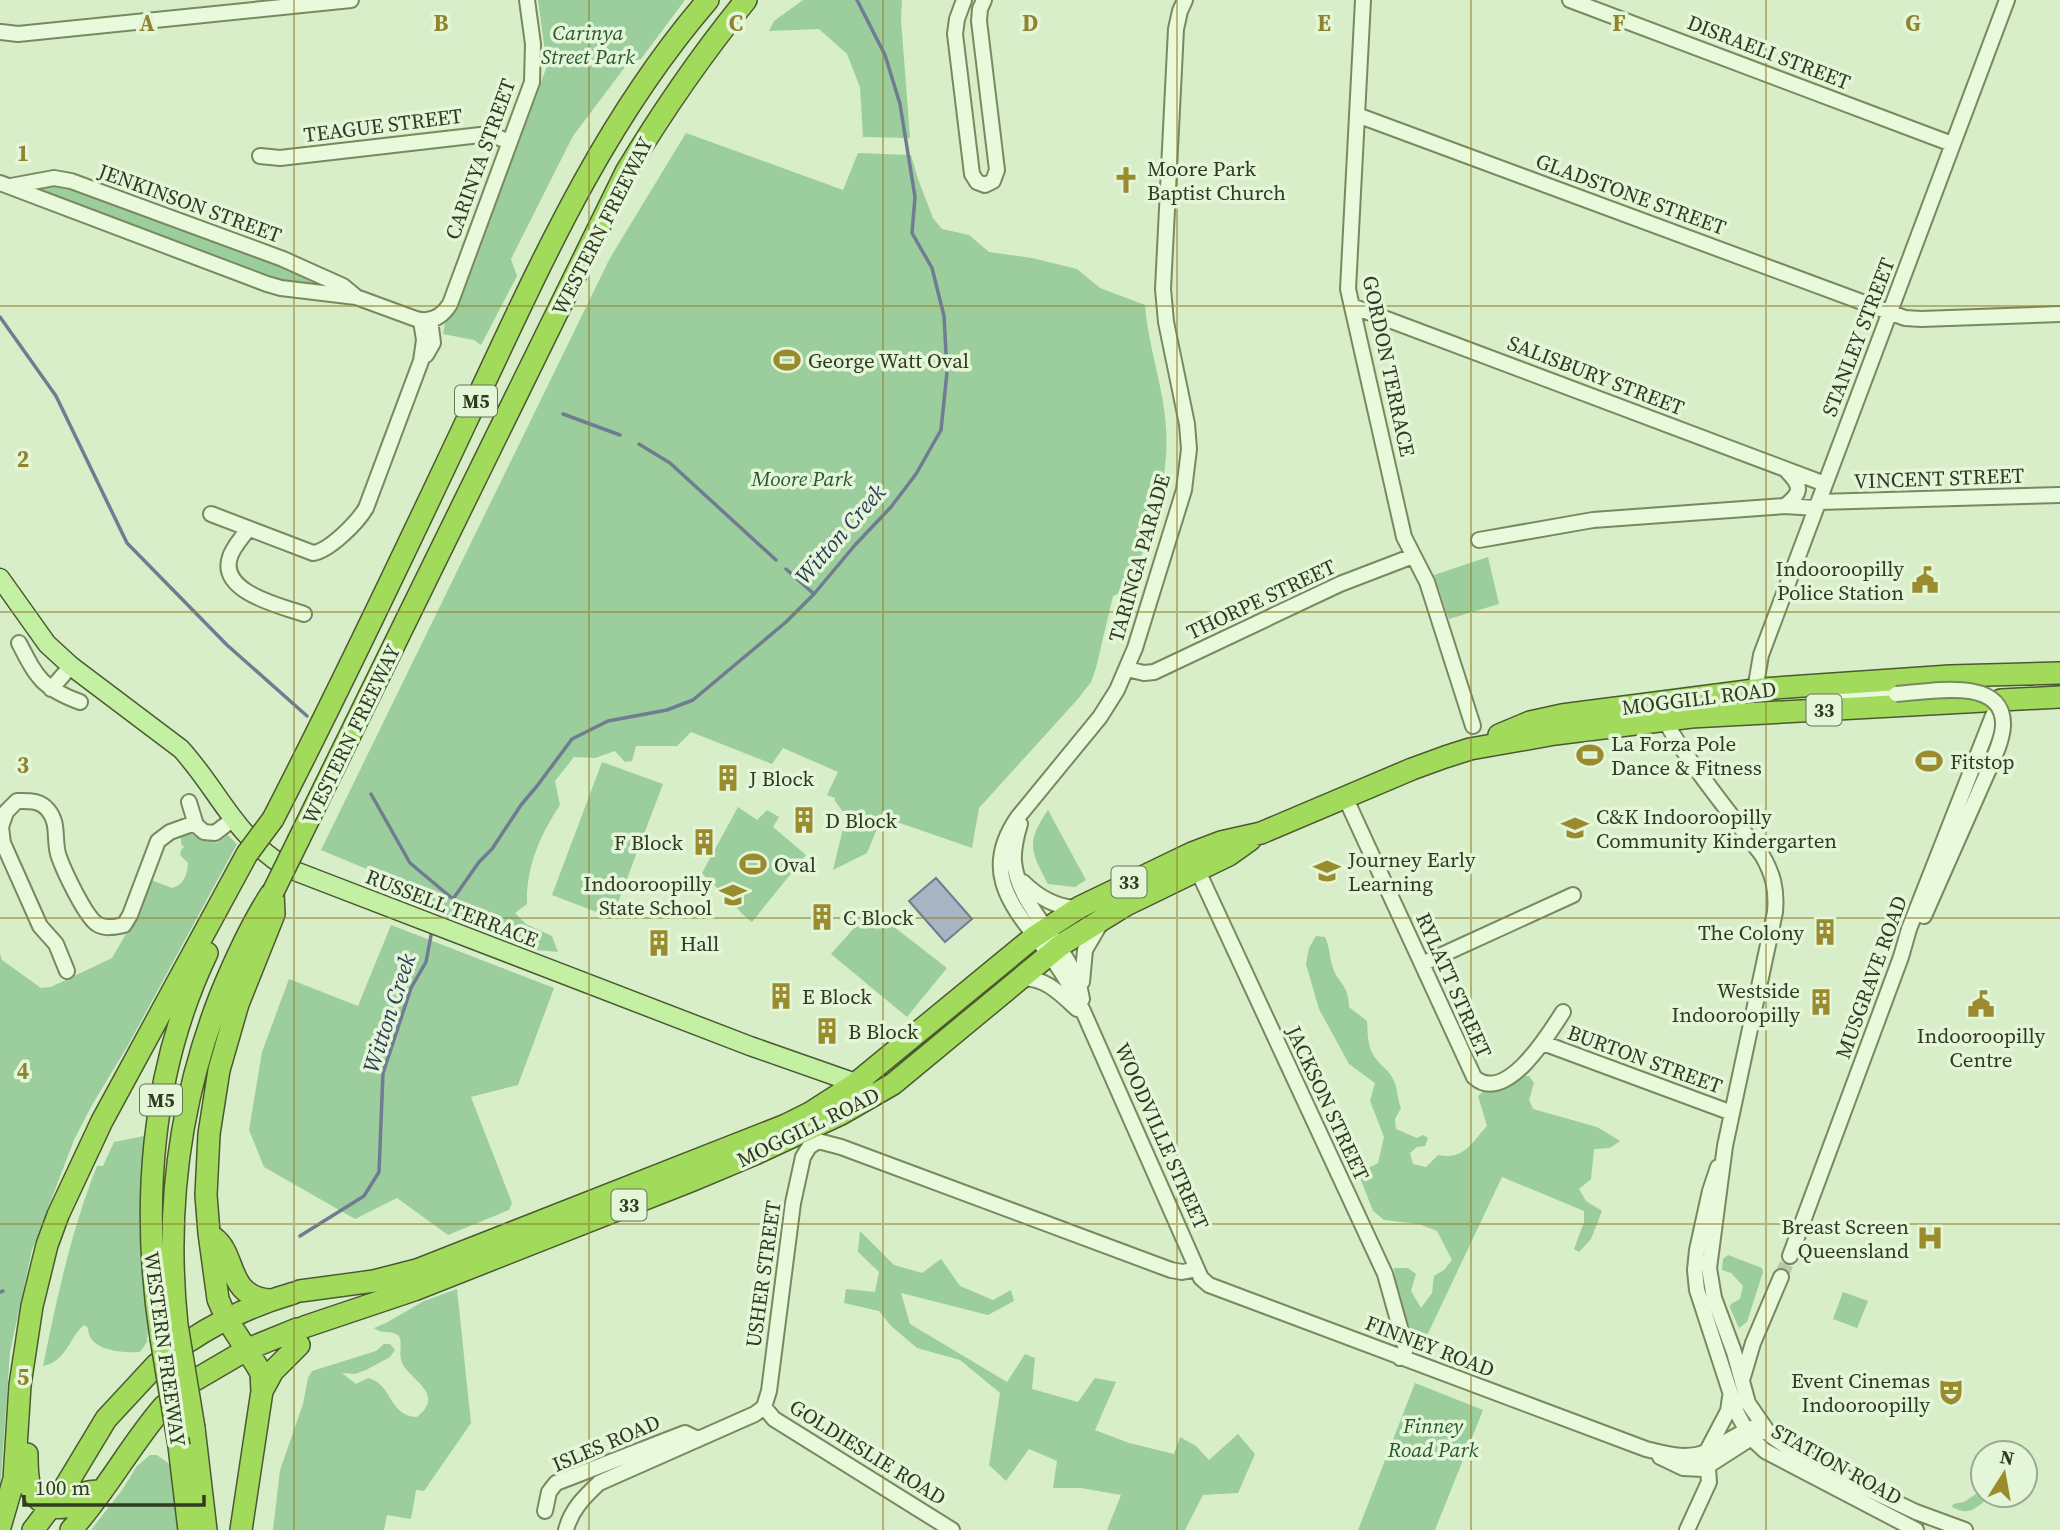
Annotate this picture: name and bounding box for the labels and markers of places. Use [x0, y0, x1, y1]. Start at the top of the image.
place label: Moore Park Baptist Church [1147, 154, 1286, 207]
church icon: Moore Park Baptist Church [1111, 165, 1141, 195]
sports icon: George Watt Oval [772, 345, 802, 375]
place label: George Watt Oval [808, 346, 969, 375]
place label: Indooroopilly Police Station [1775, 554, 1904, 607]
public building icon: Indooroopilly Police Station [1910, 565, 1940, 595]
place label: La Forza Pole Dance & Fitness [1611, 729, 1762, 782]
sports icon: La Forza Pole Dance & Fitness [1575, 740, 1605, 770]
sports icon: Fitstop [1914, 746, 1944, 776]
place label: Fitstop [1950, 747, 2015, 776]
building icon: J Block [713, 763, 743, 793]
place label: J Block [748, 764, 815, 793]
place label: C&K Indooroopilly Community Kindergarten [1596, 802, 1837, 855]
building icon: D Block [789, 805, 819, 835]
place label: D Block [825, 806, 898, 835]
school or university icon: C&K Indooroopilly Community Kindergarten [1560, 813, 1590, 843]
building icon: F Block [689, 827, 719, 857]
place label: F Block [614, 828, 684, 857]
place label: Journey Early Learning [1347, 845, 1476, 898]
sports icon: Oval [738, 849, 768, 879]
place label: Oval [774, 850, 816, 879]
school or university icon: Journey Early Learning [1312, 856, 1342, 886]
place label: Indooroopilly State School [583, 869, 712, 922]
school or university icon: Indooroopilly State School [718, 880, 748, 910]
building icon: C Block [807, 902, 837, 932]
place label: C Block [843, 903, 914, 932]
building icon: The Colony [1810, 917, 1840, 947]
place label: The Colony [1698, 918, 1804, 947]
building icon: Hall [644, 928, 674, 958]
place label: Hall [680, 929, 719, 958]
place label: Westside Indooroopilly [1671, 976, 1800, 1029]
building icon: E Block [766, 981, 796, 1011]
place label: E Block [802, 982, 872, 1011]
building icon: Westside Indooroopilly [1806, 987, 1836, 1017]
public building icon: Indooroopilly Centre [1966, 989, 1996, 1019]
building icon: B Block [812, 1016, 842, 1046]
place label: B Block [848, 1017, 919, 1046]
place label: Indooroopilly Centre [1917, 1021, 2046, 1074]
place label: Breast Screen Queensland [1781, 1212, 1909, 1265]
hospital icon: Breast Screen Queensland [1915, 1223, 1945, 1253]
place label: Event Cinemas Indooroopilly [1791, 1366, 1930, 1419]
theatre icon: Event Cinemas Indooroopilly [1936, 1377, 1966, 1407]

